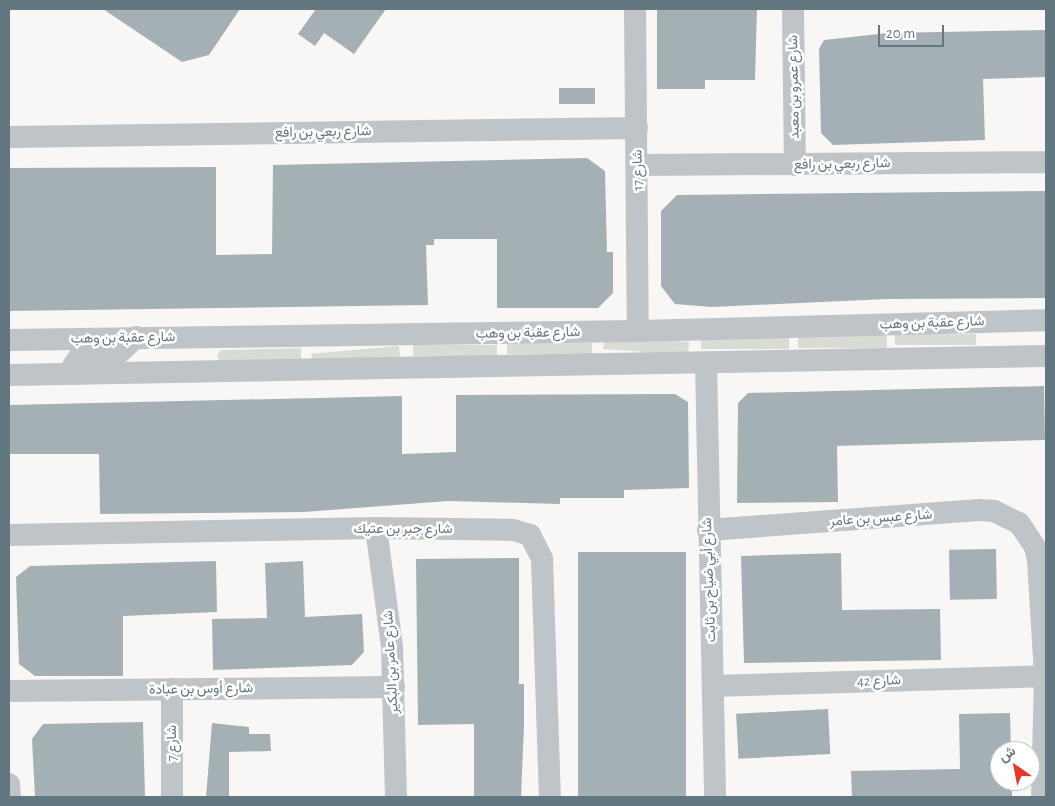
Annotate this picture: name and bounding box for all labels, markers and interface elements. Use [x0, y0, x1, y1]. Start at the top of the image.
scale bar [880, 15, 946, 47]
text: 20 m [886, 26, 915, 41]
street label: شارع عمرو بن معبد [785, 35, 803, 139]
street label: شارع ربعي بن رافع [274, 123, 372, 141]
street label: شارع 17 [629, 149, 647, 191]
street label: شارع ربعي بن رافع [793, 155, 891, 173]
street label: شارع عقبة بن وهب [879, 313, 985, 333]
street label: شارع عقبة بن وهب [476, 324, 580, 342]
street label: شارع عقبة بن وهب [71, 329, 175, 347]
street label: شارع عبس بن عامر [829, 506, 933, 530]
street label: شارع أبي ضياح بن ثابت [698, 517, 720, 643]
street label: شارع جبر بن عتيك [353, 521, 453, 537]
street label: شارع عامر بن البكير [380, 610, 402, 714]
street label: شارع 42 [857, 672, 901, 690]
street label: شارع أوس بن عبادة [149, 680, 253, 698]
street label: شارع 7 [164, 725, 180, 761]
north arrow [990, 741, 1040, 791]
text: ش [996, 744, 1018, 765]

